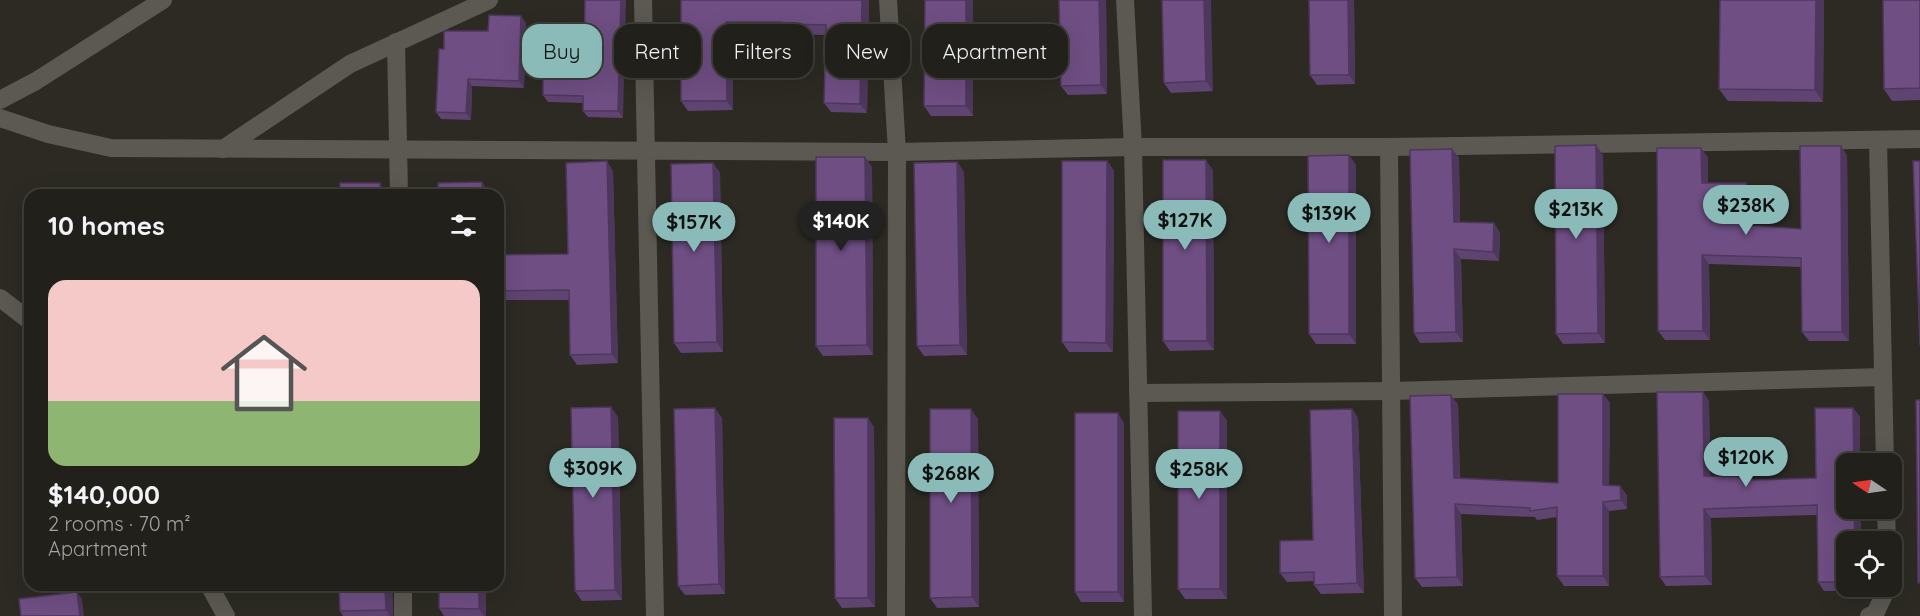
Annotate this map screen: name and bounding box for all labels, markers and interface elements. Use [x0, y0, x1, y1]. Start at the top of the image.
chip: Buy [522, 24, 602, 78]
chip: Rent [614, 24, 701, 78]
chip: Filters [713, 24, 813, 78]
chip: New [825, 24, 910, 78]
chip: Apartment [922, 24, 1068, 78]
pin: $238K [1704, 185, 1788, 236]
pin: $213K [1534, 189, 1618, 240]
text: $238K [1717, 192, 1775, 217]
pin: $139K [1287, 193, 1371, 244]
text: $213K [1549, 196, 1603, 221]
pin: $127K [1143, 200, 1227, 251]
text: $139K [1302, 200, 1356, 225]
pin: $140K [799, 201, 883, 252]
pin: $157K [652, 202, 736, 253]
text: $127K [1157, 207, 1213, 232]
text: $140K [813, 208, 869, 233]
text: 10 homes [48, 209, 165, 242]
icon: filters [447, 209, 480, 242]
text: $157K [666, 209, 722, 234]
icon: home [210, 319, 318, 427]
pin: $120K [1704, 437, 1788, 488]
text: $120K [1718, 444, 1774, 469]
pin: $309K [551, 448, 635, 499]
pin: $258K [1157, 449, 1241, 500]
pin: $268K [909, 453, 993, 504]
north arrow [1836, 453, 1902, 519]
map controls [1836, 453, 1902, 597]
text: $309K [563, 455, 623, 480]
text: $258K [1170, 456, 1228, 481]
text: $268K [922, 460, 980, 485]
text: $140,000 [48, 478, 160, 511]
text: 2 rooms · 70 m² [48, 511, 191, 536]
button: locate [1836, 531, 1902, 597]
text: Apartment [48, 536, 148, 561]

